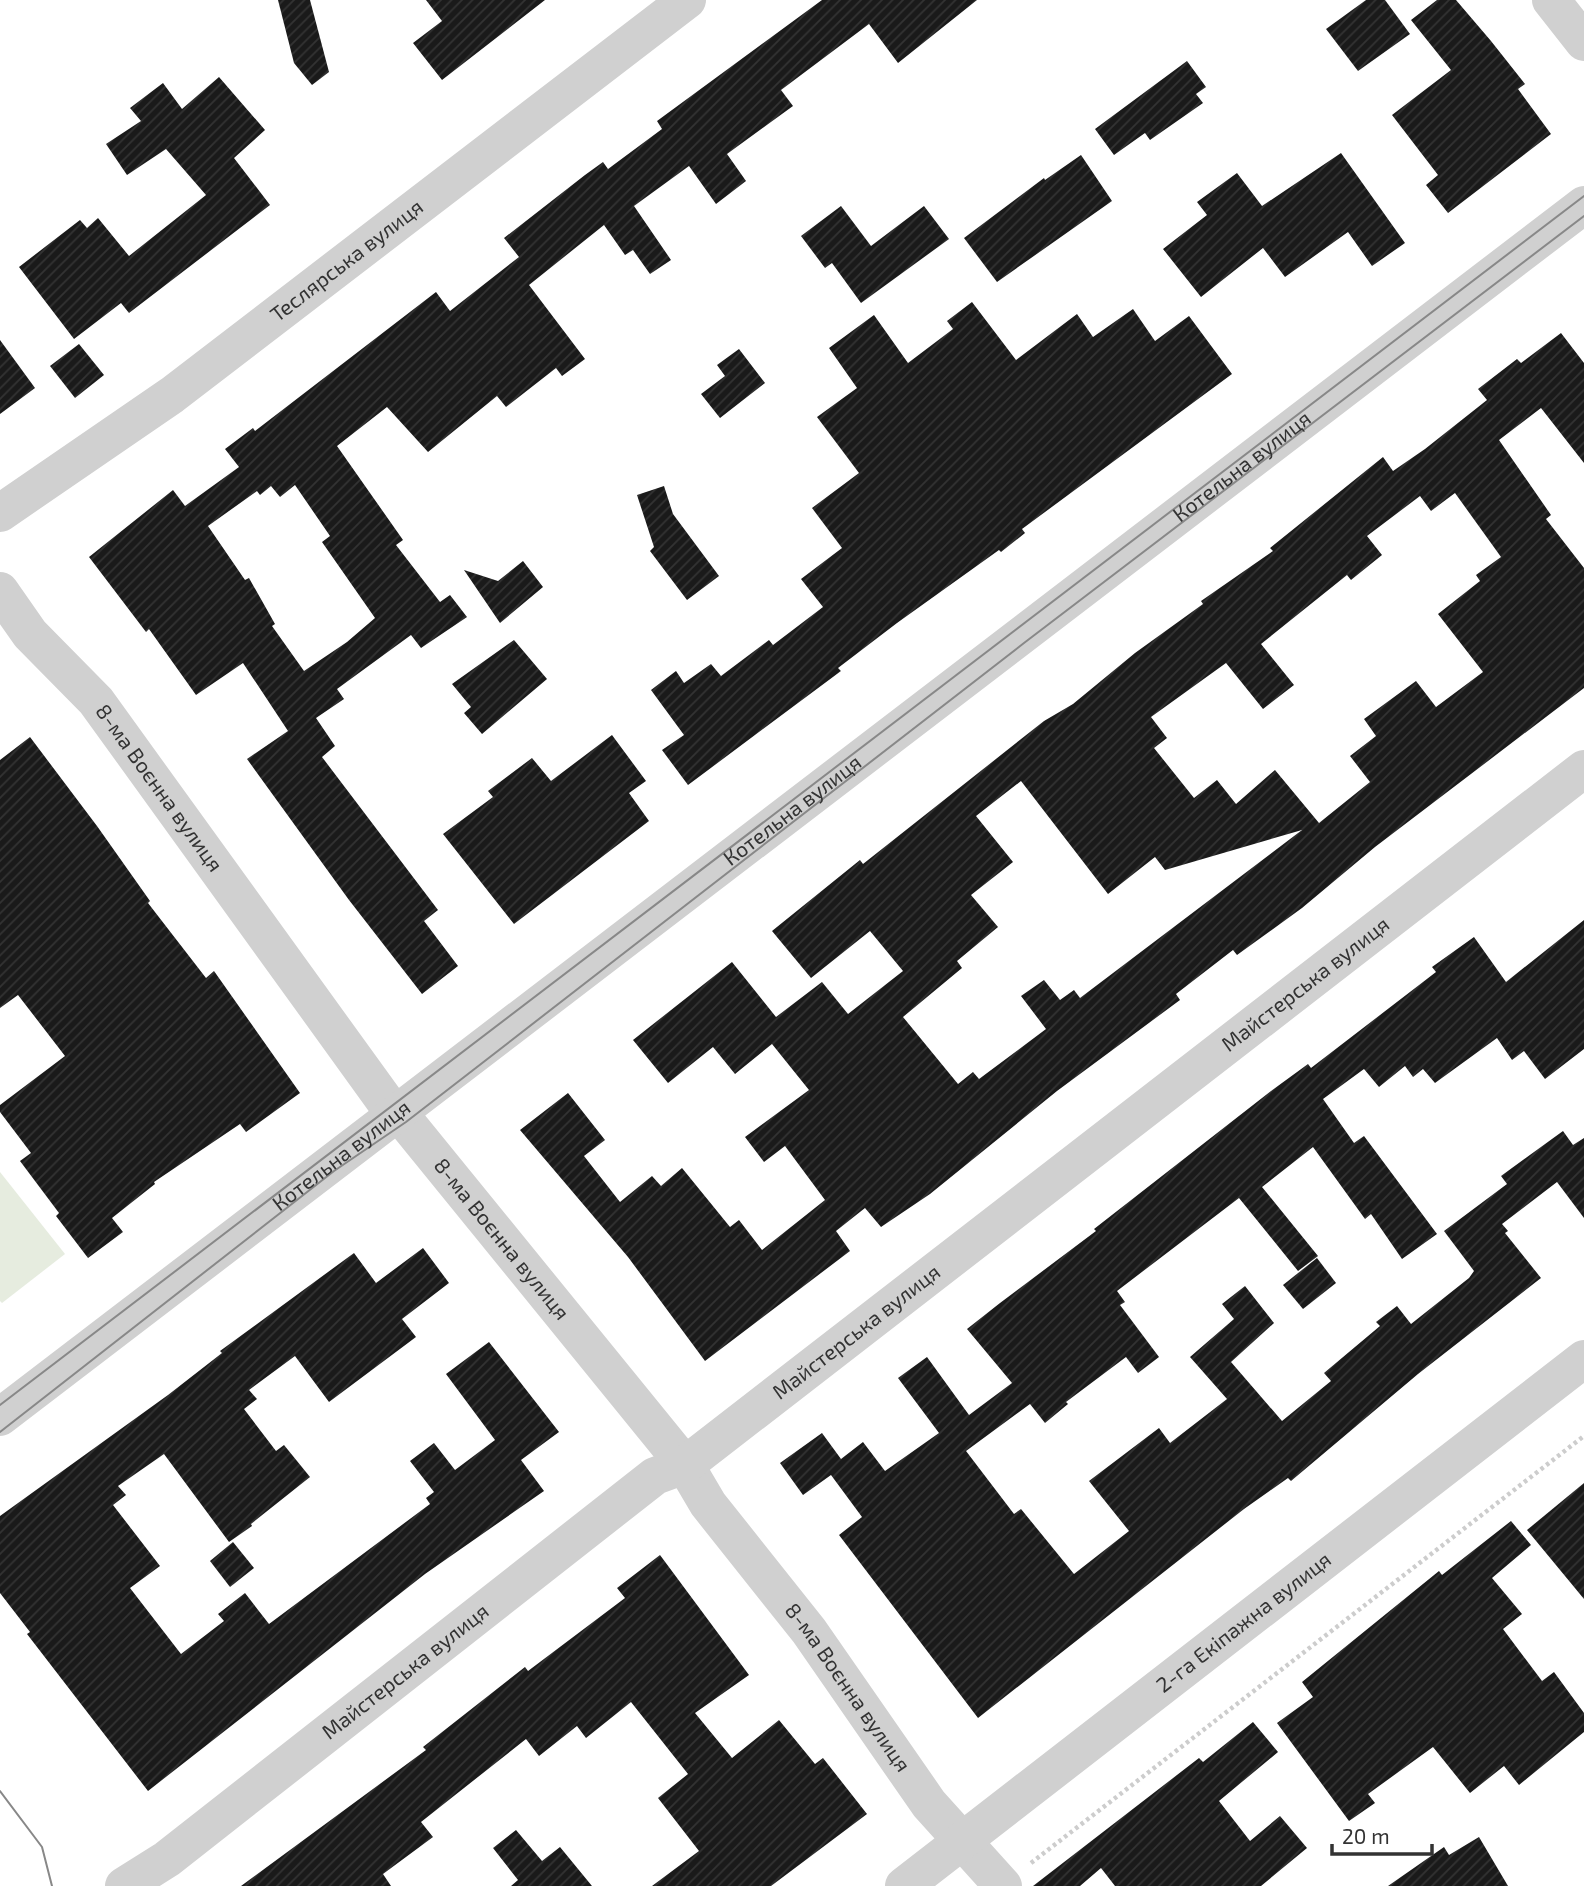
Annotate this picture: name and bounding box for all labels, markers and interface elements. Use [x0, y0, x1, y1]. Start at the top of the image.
street label: Теслярська вулиця [265, 193, 427, 326]
street label: Котельна вулиця [1167, 405, 1315, 526]
street label: 8-ма Воєнна вулиця [91, 699, 229, 876]
street label: Котельна вулиця [718, 749, 866, 870]
street label: Майстерська вулиця [1216, 911, 1394, 1056]
street label: Котельна вулиця [267, 1094, 414, 1215]
street label: 8-ма Воєнна вулиця [430, 1153, 576, 1324]
street label: Майстерська вулиця [767, 1258, 944, 1404]
street label: 2-га Екіпажна вулиця [1151, 1546, 1335, 1697]
street label: Майстерська вулиця [316, 1597, 493, 1744]
street label: 8-ма Воєнна вулиця [781, 1597, 917, 1776]
scale bar [1332, 1812, 1432, 1856]
text: 20 m [1342, 1823, 1390, 1848]

